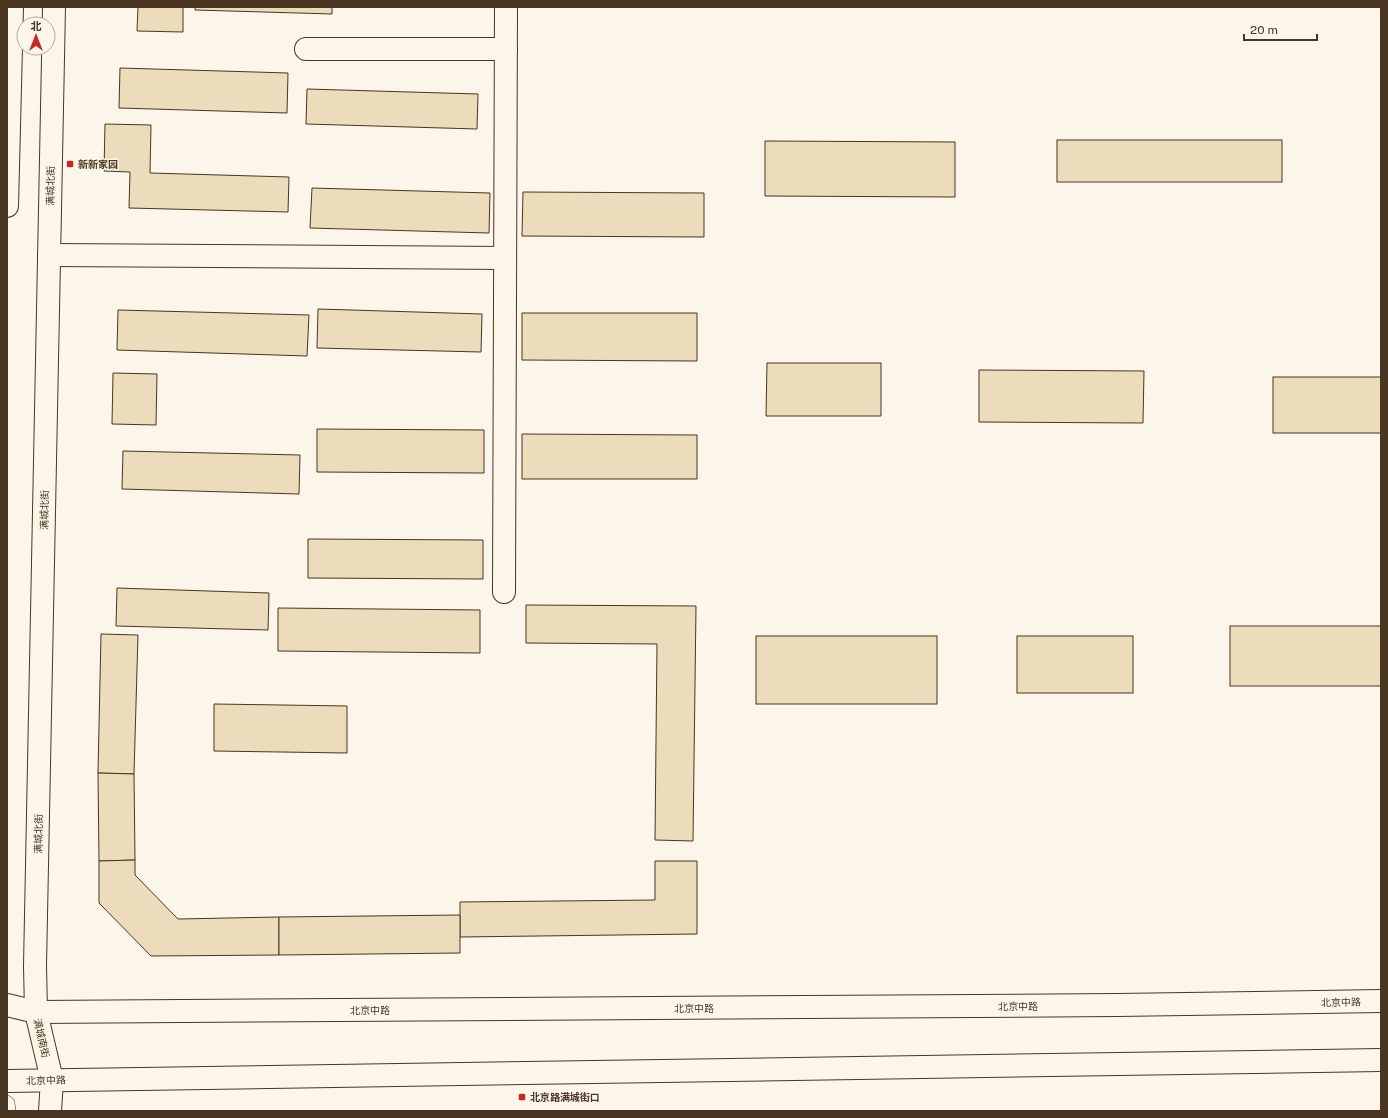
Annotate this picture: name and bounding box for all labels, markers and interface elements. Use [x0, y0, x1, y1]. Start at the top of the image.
north arrow [16, 16, 56, 56]
scale bar [1244, 16, 1317, 42]
text: 北 [31, 20, 42, 32]
text: 20 m [1250, 23, 1278, 37]
place label: 新新家园 [78, 158, 118, 170]
marker: 新新家园 [65, 159, 75, 169]
street label: 满城北街 [44, 166, 56, 206]
street label: 满城北街 [38, 490, 50, 530]
street label: 满城北街 [32, 814, 44, 854]
street label: 北京中路 [1321, 996, 1361, 1008]
street label: 北京中路 [998, 1000, 1038, 1012]
street label: 北京中路 [674, 1002, 714, 1014]
street label: 北京中路 [350, 1004, 390, 1016]
street label: 满城南街 [32, 1017, 52, 1059]
street label: 北京中路 [26, 1074, 66, 1086]
place label: 北京路满城街口 [530, 1091, 600, 1103]
marker: 北京路满城街口 [517, 1092, 527, 1102]

